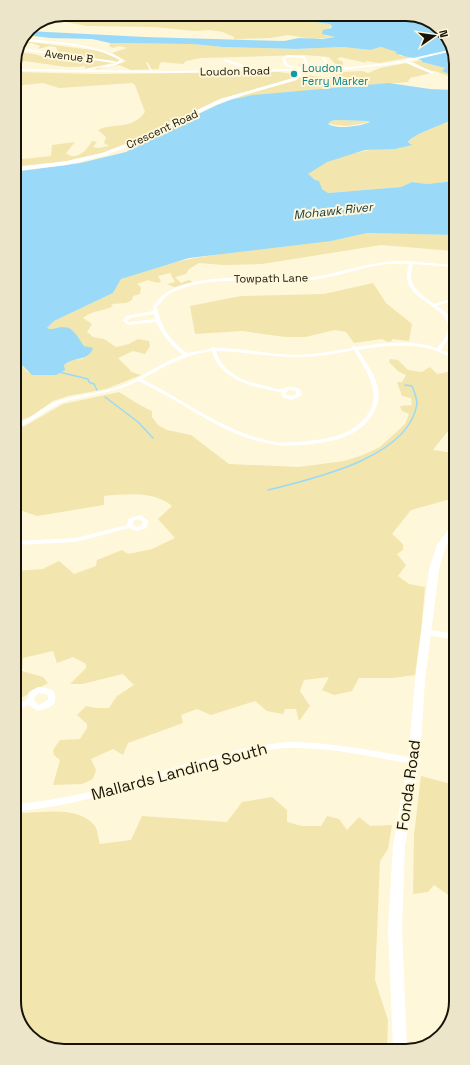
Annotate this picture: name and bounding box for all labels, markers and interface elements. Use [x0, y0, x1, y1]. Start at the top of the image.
north arrow [414, 16, 454, 56]
text: N [436, 29, 451, 39]
street label: Avenue B [44, 46, 94, 66]
place label: Loudon Ferry Marker [302, 61, 369, 88]
street label: Loudon Road [200, 63, 270, 79]
marker: Loudon Ferry Marker [289, 69, 299, 79]
street label: Crescent Road [124, 106, 200, 152]
water label: Mohawk River [293, 199, 375, 223]
street label: Towpath Lane [234, 270, 308, 286]
street label: Mallards Landing South [89, 738, 269, 805]
street label: Fonda Road [392, 738, 425, 832]

